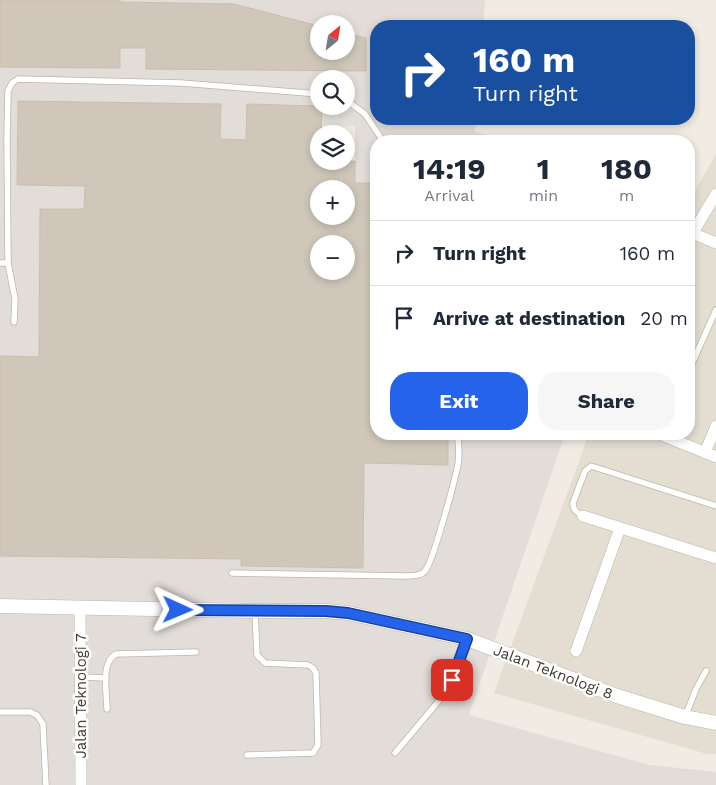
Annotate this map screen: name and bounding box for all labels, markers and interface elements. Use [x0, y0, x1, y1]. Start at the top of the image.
north arrow [310, 15, 355, 60]
map controls [310, 15, 355, 280]
text: 160 m [473, 39, 575, 81]
icon: right [390, 40, 455, 105]
button: search [310, 70, 355, 115]
text: Turn right [473, 81, 578, 106]
button: layers [310, 125, 355, 170]
text: 14:19 [413, 151, 486, 186]
text: 1 [537, 151, 550, 186]
text: 180 [601, 151, 652, 186]
button: + [310, 180, 355, 225]
text: Arrival [424, 186, 474, 205]
text: min [529, 186, 558, 205]
text: m [619, 186, 634, 205]
button: − [310, 235, 355, 280]
icon: right [390, 239, 418, 267]
text: Turn right [433, 242, 526, 265]
text: 160 m [620, 242, 675, 265]
icon: arrive [390, 304, 418, 332]
text: Arrive at destination [433, 307, 625, 330]
text: 20 m [640, 307, 688, 330]
button: Exit [390, 372, 528, 430]
button: Share [538, 372, 675, 430]
position arrow [151, 583, 203, 635]
street label: Jalan Teknologi 7 [72, 633, 90, 759]
street label: Jalan Teknologi 8 [491, 641, 615, 703]
pin [431, 659, 473, 701]
icon: arrive [438, 666, 466, 694]

